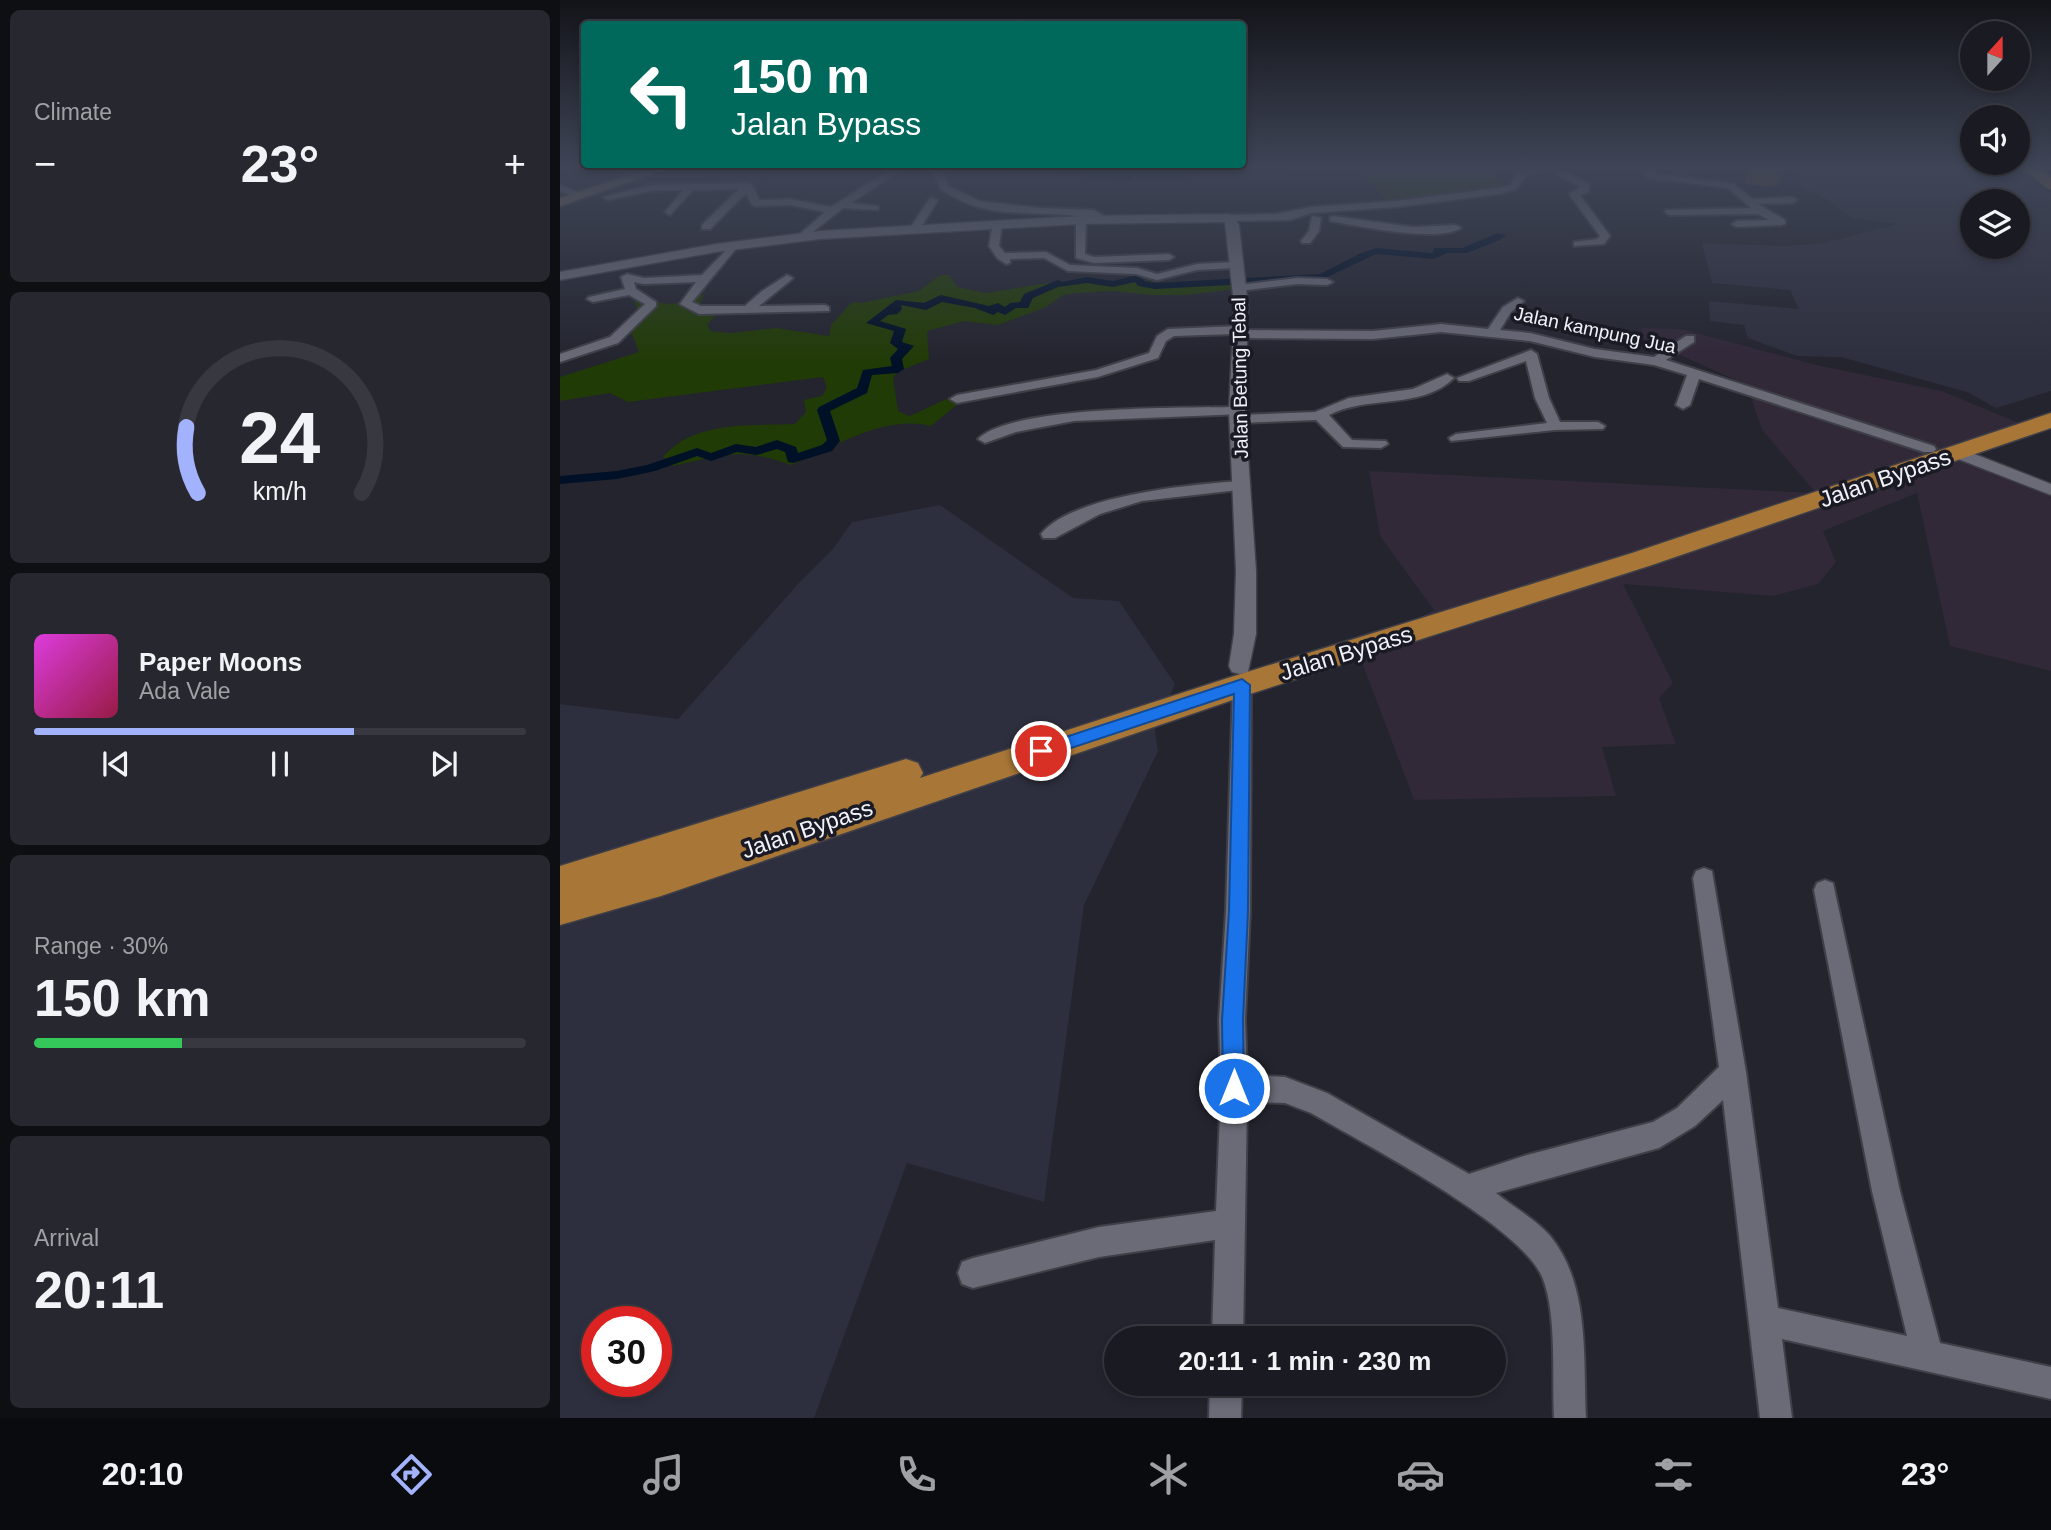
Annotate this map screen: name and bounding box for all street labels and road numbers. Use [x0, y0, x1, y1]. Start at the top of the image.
street label: Jalan Betung Tebal [1228, 297, 1252, 459]
street label: Jalan kampung Jua [1512, 303, 1678, 357]
street label: Jalan Bypass [1816, 443, 1954, 513]
street label: Jalan Bypass [1277, 621, 1415, 685]
street label: Jalan Bypass [738, 794, 876, 864]

